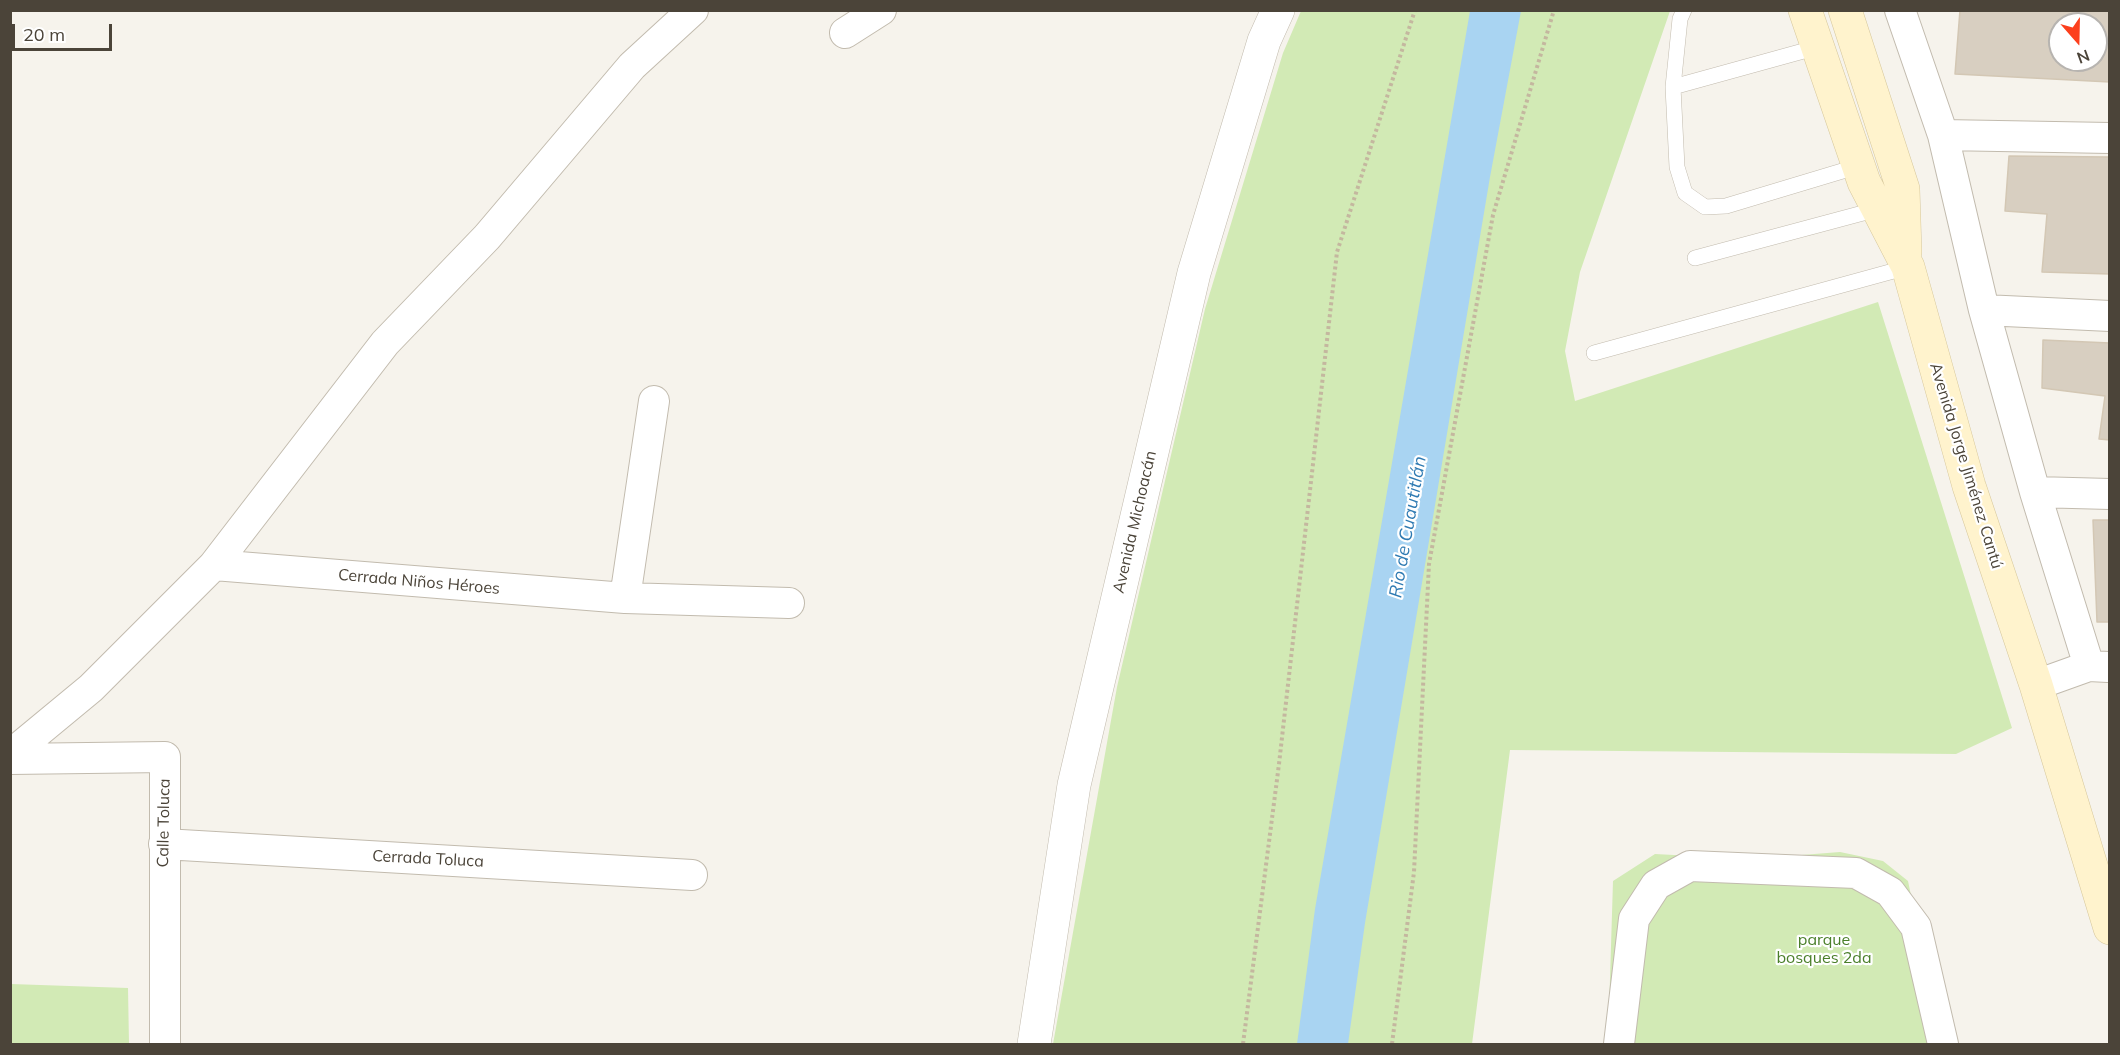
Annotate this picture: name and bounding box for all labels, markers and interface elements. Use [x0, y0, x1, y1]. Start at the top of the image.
scale bar [15, 12, 116, 50]
north arrow [2048, 12, 2108, 72]
text: 20 m [23, 23, 65, 46]
text: N [2074, 46, 2093, 69]
street label: Avenida Jorge Jiménez Cantú [1925, 361, 2007, 571]
street label: Avenida Michoacán [1109, 449, 1161, 595]
water label: Rio de Cuautitlán [1385, 455, 1431, 599]
street label: Cerrada Niños Héroes [337, 565, 501, 599]
street label: Calle Toluca [154, 778, 174, 868]
street label: Cerrada Toluca [372, 846, 484, 872]
park label: parque bosques 2da [1776, 930, 1872, 968]

